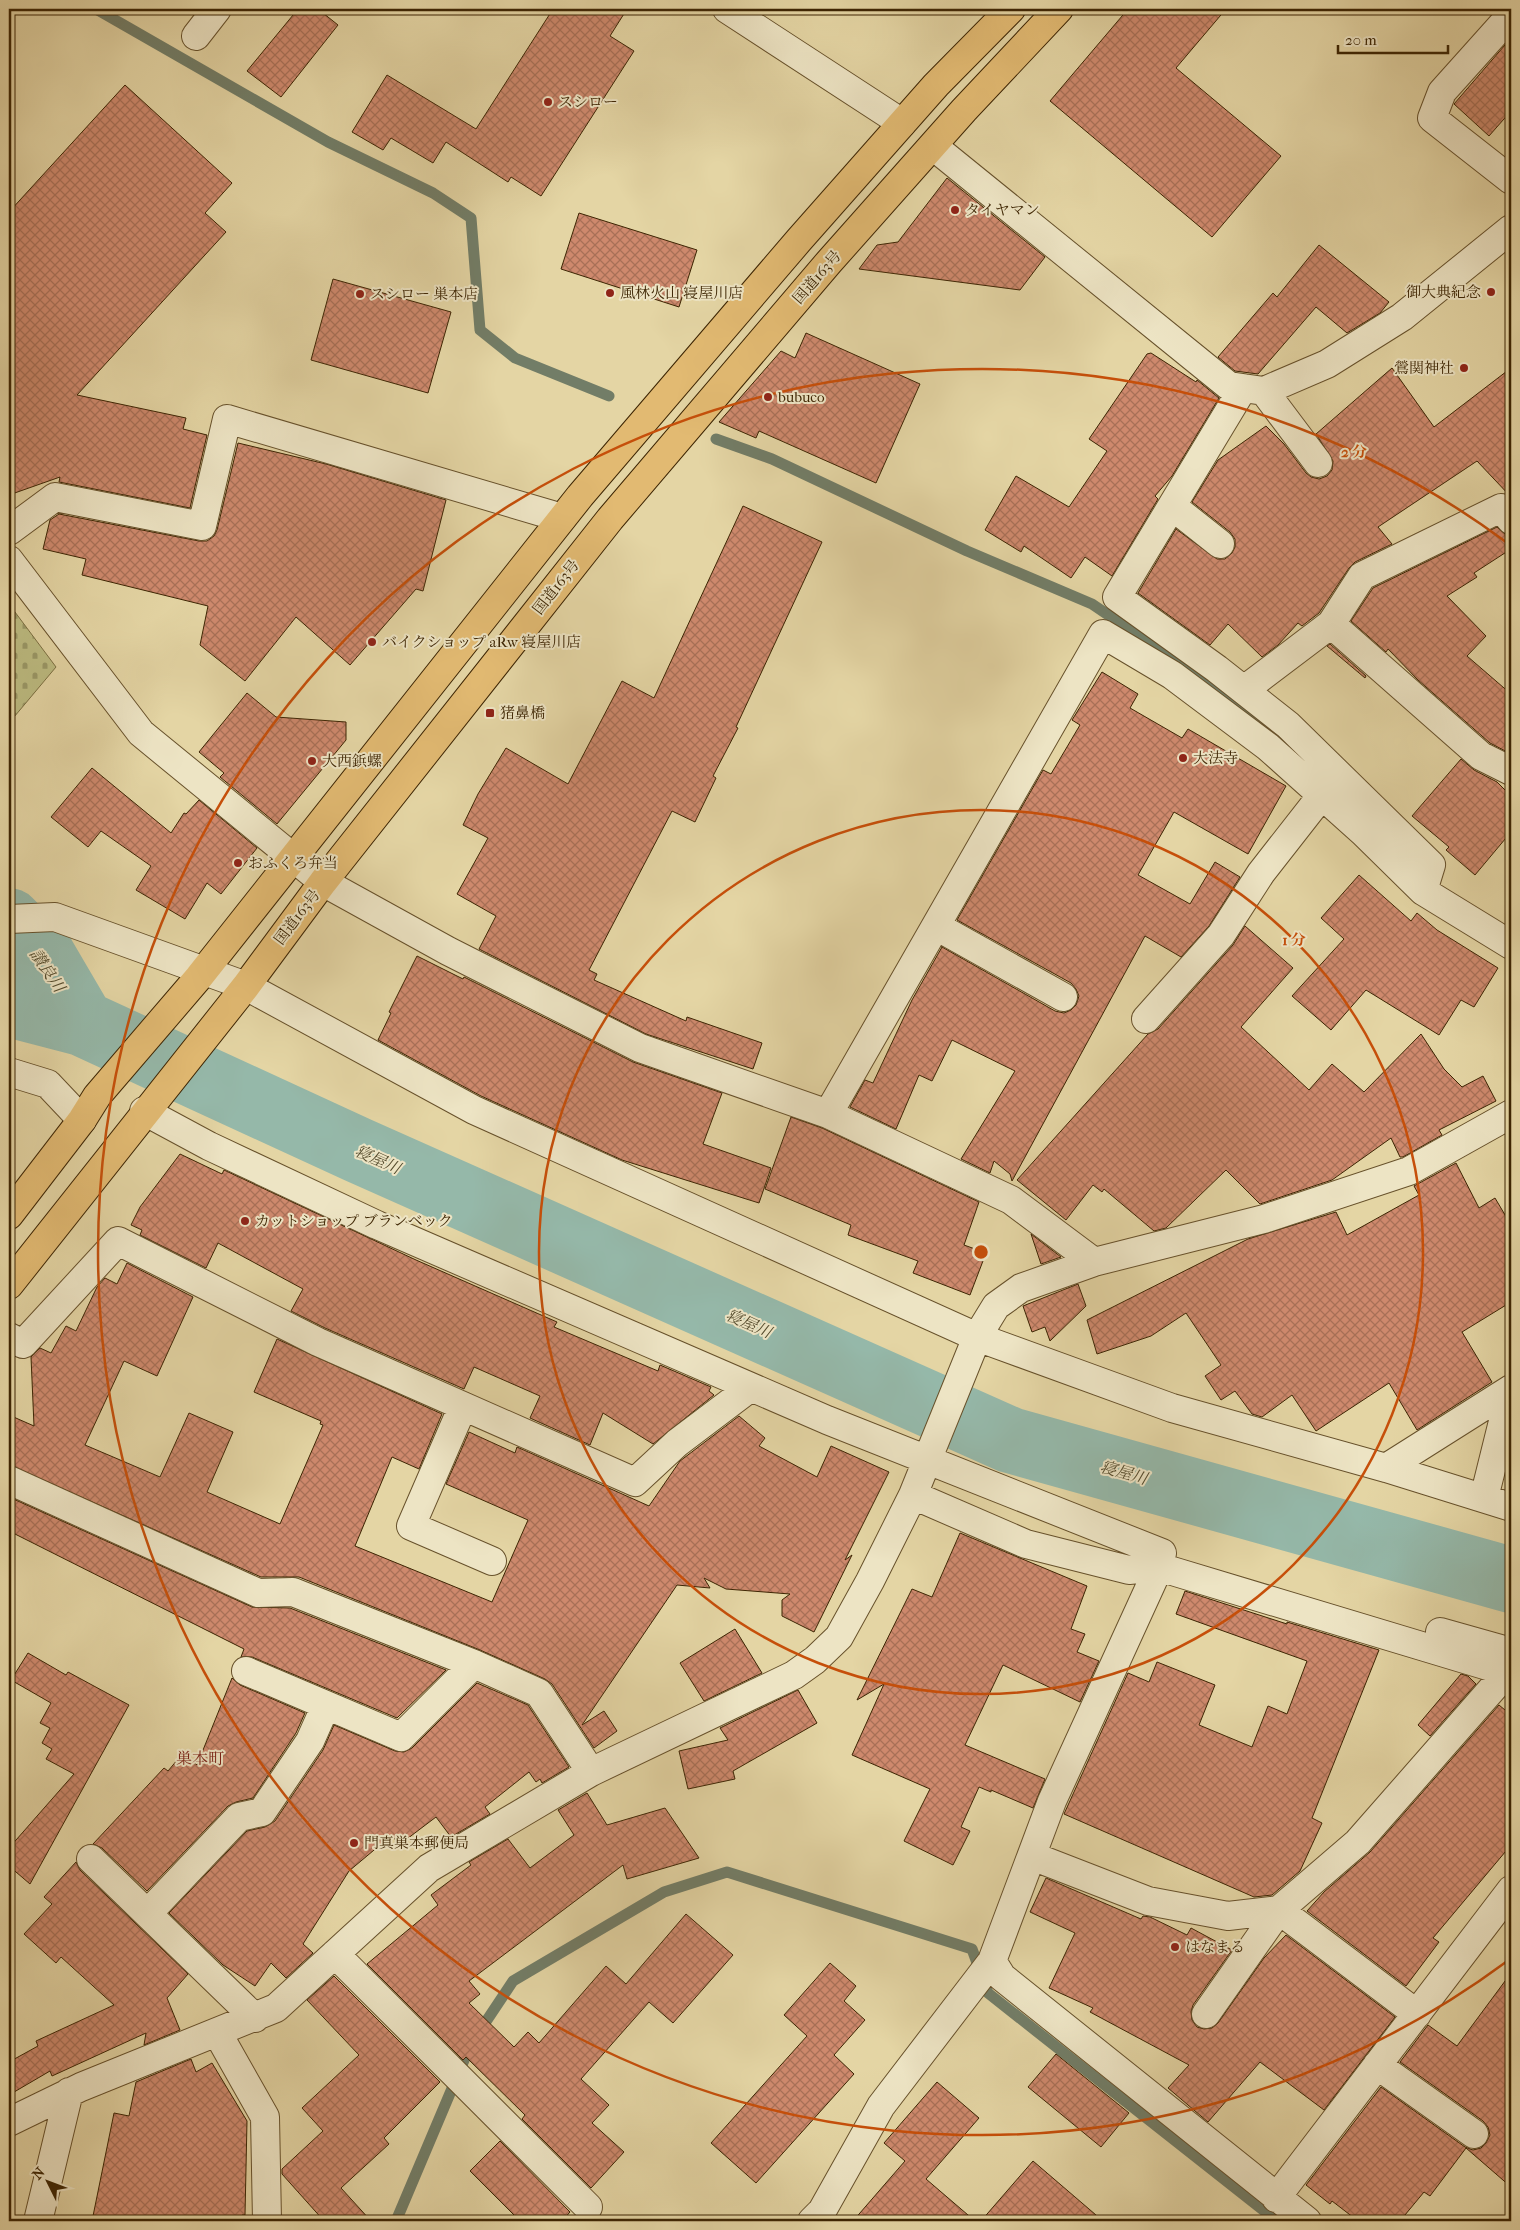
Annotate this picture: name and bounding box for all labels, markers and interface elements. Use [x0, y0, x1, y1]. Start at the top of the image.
scale bar [1338, 22, 1448, 54]
text: 20 m [1345, 31, 1377, 49]
place label: スシロー [558, 93, 618, 111]
marker: スシロー [542, 96, 554, 108]
place label: タイヤマン [965, 201, 1040, 219]
marker: タイヤマン [949, 204, 961, 216]
street label: 国道163号 [789, 247, 845, 307]
place label: 御大典紀念 [1406, 283, 1481, 301]
place label: 風林火山 寝屋川店 [620, 284, 743, 302]
place label: スシロー 巣本店 [370, 285, 478, 303]
marker: 御大典紀念 [1485, 286, 1497, 298]
marker: 風林火山 寝屋川店 [604, 287, 616, 299]
marker: スシロー 巣本店 [354, 288, 366, 300]
place label: 鶯関神社 [1394, 359, 1454, 377]
marker: 鶯関神社 [1458, 362, 1470, 374]
place label: bubuco [777, 388, 825, 406]
marker: bubuco [762, 391, 774, 403]
text: 2 分 [1341, 443, 1367, 461]
street label: 国道163号 [529, 556, 583, 618]
place label: バイクショップ aRw 寝屋川店 [382, 633, 581, 651]
marker: バイクショップ aRw 寝屋川店 [366, 636, 378, 648]
place label: 猪鼻橋 [500, 704, 545, 722]
marker: 猪鼻橋 [484, 707, 496, 719]
place label: 大法寺 [1193, 749, 1238, 767]
place label: 大西鋲螺 [322, 752, 382, 770]
marker: 大法寺 [1177, 752, 1189, 764]
marker: 大西鋲螺 [306, 755, 318, 767]
place label: おふくろ弁当 [248, 854, 338, 872]
marker: おふくろ弁当 [232, 857, 244, 869]
street label: 国道163号 [270, 886, 324, 948]
text: 1 分 [1282, 931, 1306, 949]
water label: 讃良川 [26, 945, 70, 997]
water label: 寝屋川 [352, 1141, 405, 1179]
place label: カットショップ ブランベック [255, 1212, 453, 1230]
marker: カットショップ ブランベック [239, 1215, 251, 1227]
centre of rings [972, 1243, 990, 1261]
water label: 寝屋川 [723, 1305, 776, 1343]
water label: 寝屋川 [1098, 1457, 1151, 1489]
district label: 巣本町 [176, 1749, 224, 1768]
place label: 門真巣本郵便局 [364, 1834, 469, 1852]
marker: 門真巣本郵便局 [348, 1837, 360, 1849]
place label: はなまる [1185, 1938, 1245, 1956]
marker: はなまる [1169, 1941, 1181, 1953]
north arrow [22, 2158, 72, 2208]
text: N [29, 2164, 49, 2183]

